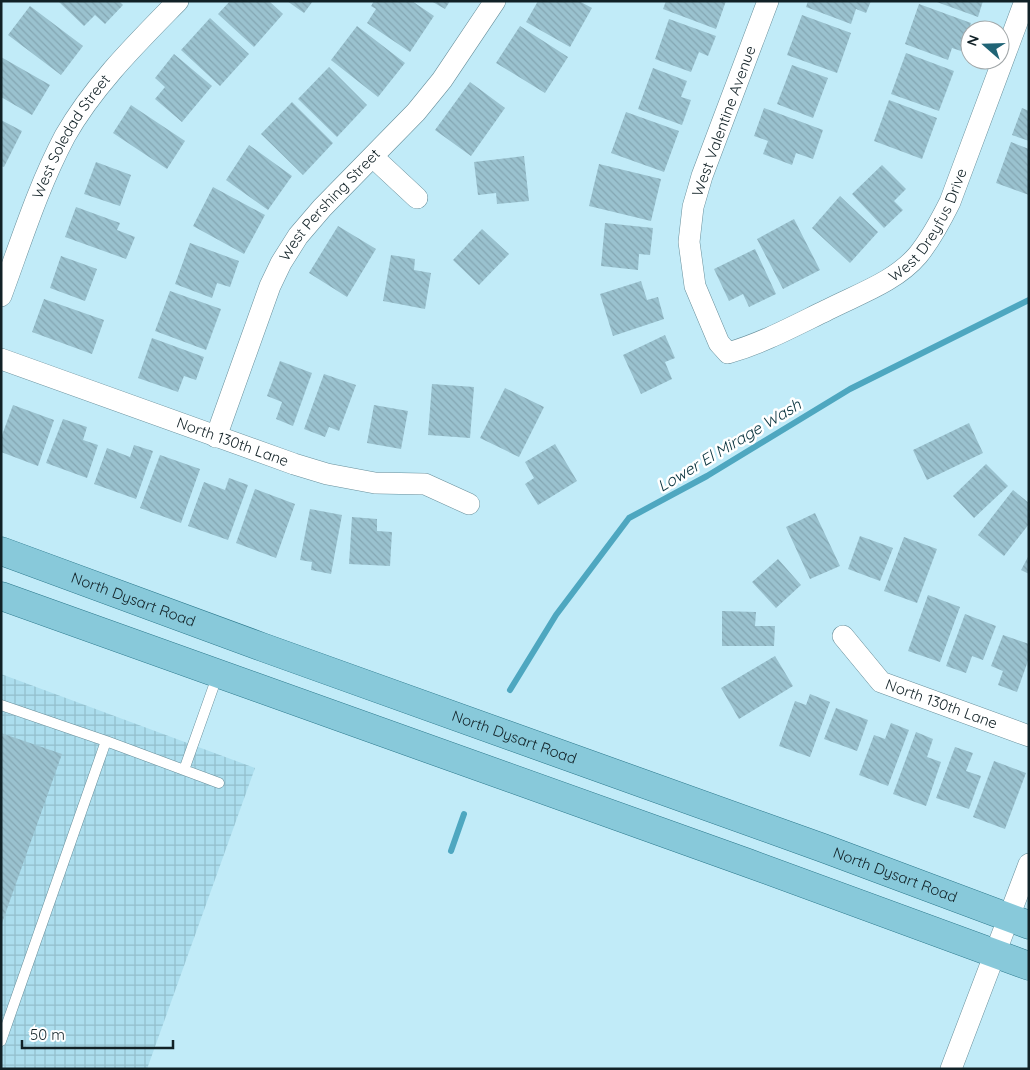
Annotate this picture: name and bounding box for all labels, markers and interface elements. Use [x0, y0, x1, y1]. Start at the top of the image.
north arrow [960, 20, 1010, 70]
text: N [963, 33, 983, 48]
street label: West Valentine Avenue [687, 43, 760, 199]
street label: West Soledad Street [28, 70, 114, 201]
street label: West Pershing Street [275, 144, 384, 264]
street label: West Dreyfus Drive [885, 165, 971, 286]
water label: Lower El Mirage Wash [654, 394, 805, 496]
street label: North 130th Lane [174, 413, 291, 470]
street label: North Dysart Road [69, 568, 198, 631]
street label: North 130th Lane [883, 674, 1000, 733]
street label: North Dysart Road [449, 706, 579, 768]
street label: North Dysart Road [831, 843, 960, 906]
scale bar [22, 1018, 174, 1050]
text: 50 m [30, 1025, 65, 1044]

